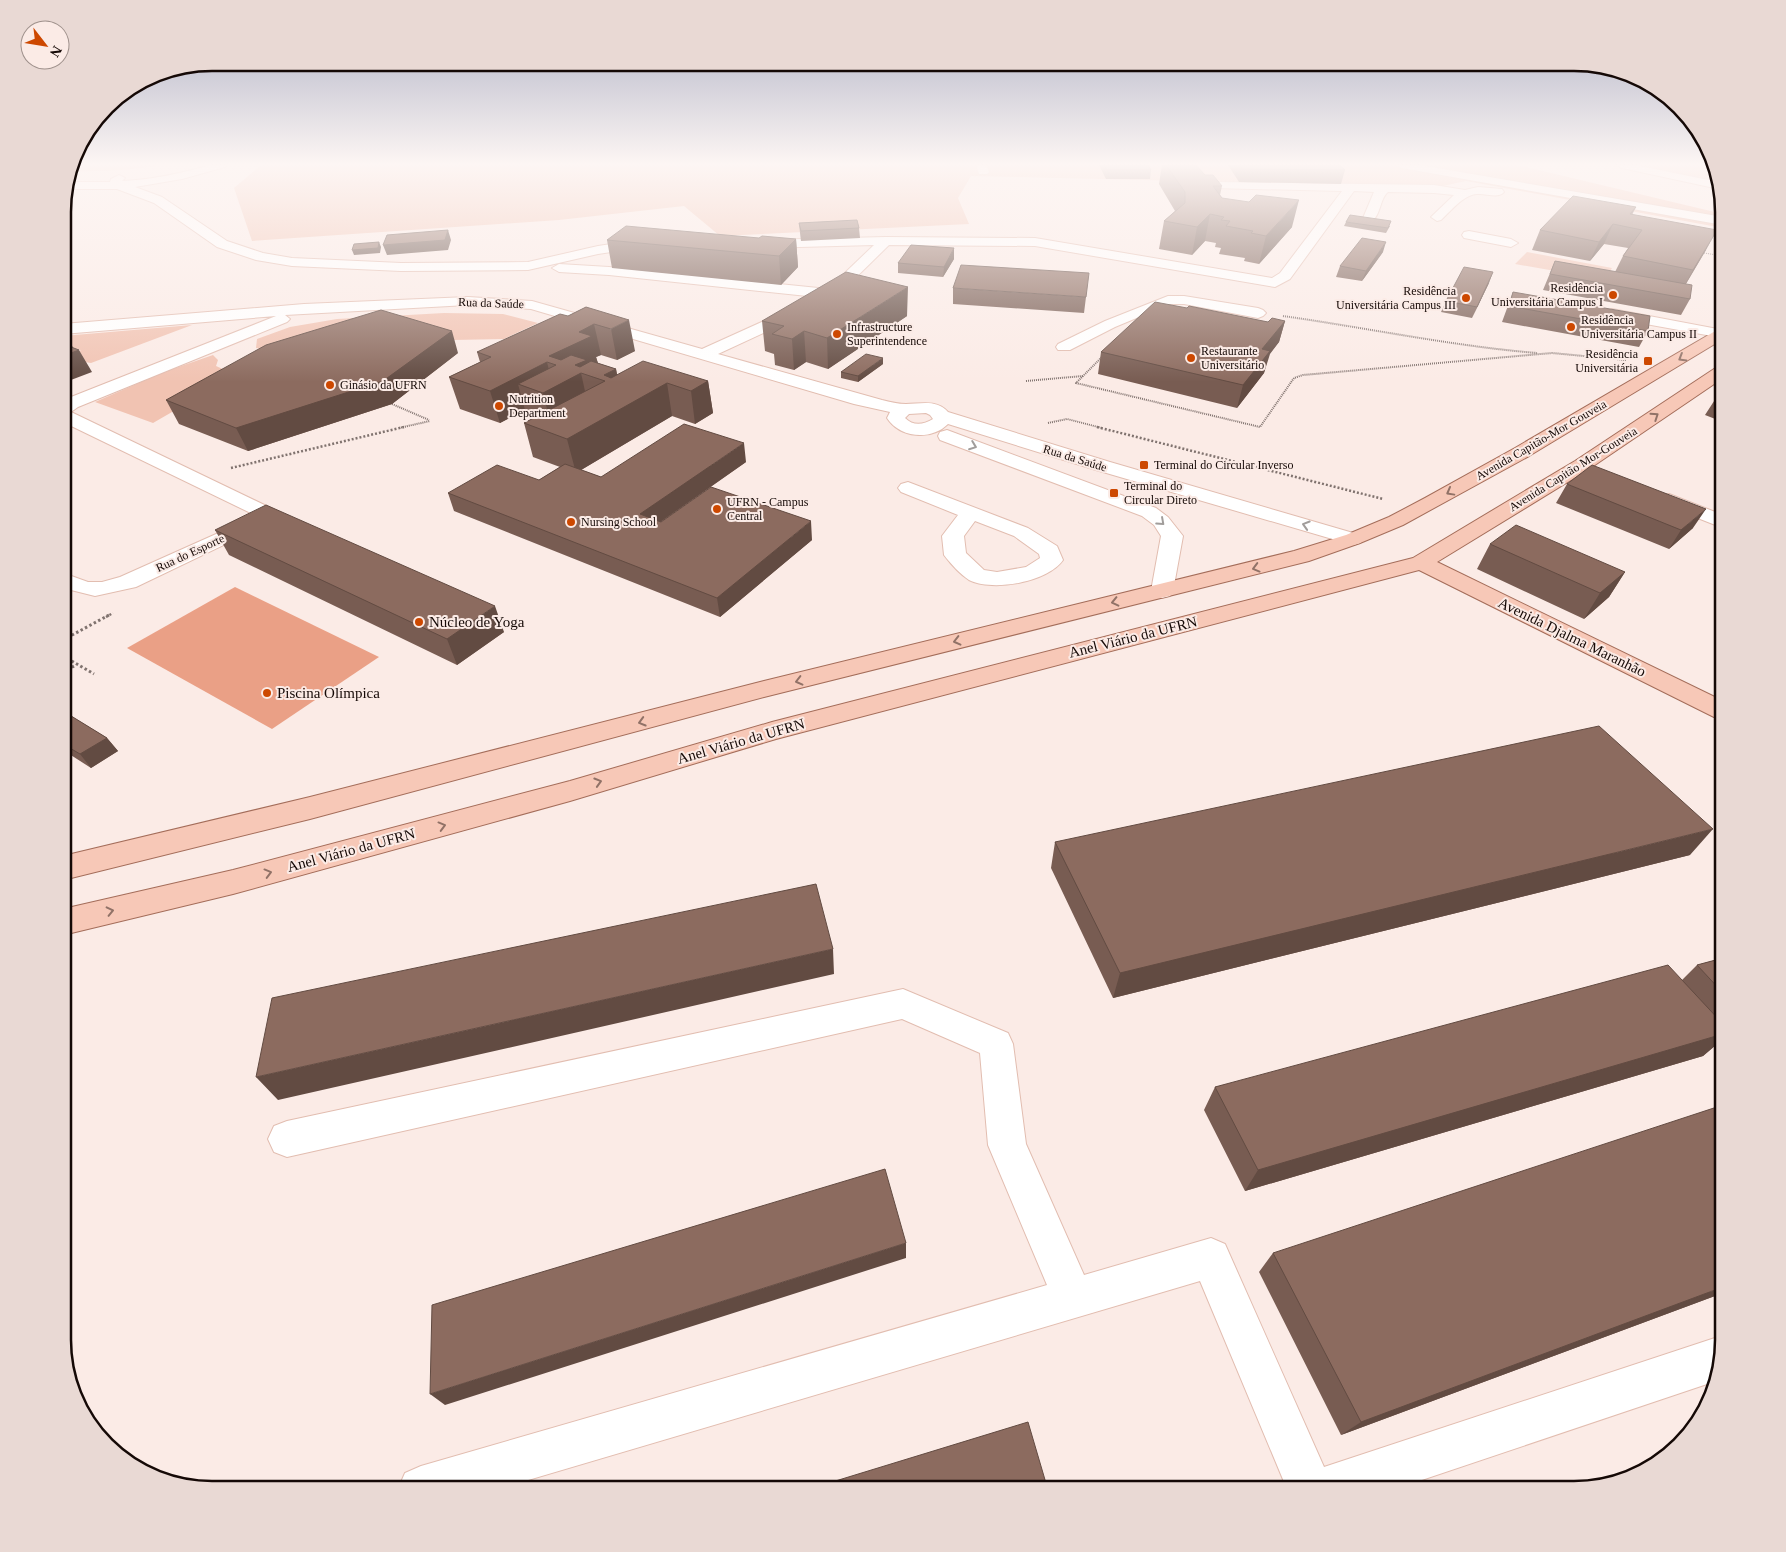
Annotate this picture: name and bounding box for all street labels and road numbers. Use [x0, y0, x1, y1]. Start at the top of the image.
street label: Rua da Saúde [458, 295, 524, 311]
street label: Avenida Capitão-Mor Gouveia [1473, 397, 1609, 483]
street label: Avenida Capitão Mor-Gouveia [1506, 423, 1640, 514]
street label: Rua da Saúde [1041, 442, 1109, 474]
street label: Rua do Esporte [154, 531, 226, 575]
street label: Avenida Djalma Maranhão [1496, 594, 1648, 680]
street label: Anel Viário da UFRN [1067, 613, 1199, 661]
street label: Anel Viário da UFRN [675, 715, 807, 767]
street label: Anel Viário da UFRN [285, 825, 417, 875]

